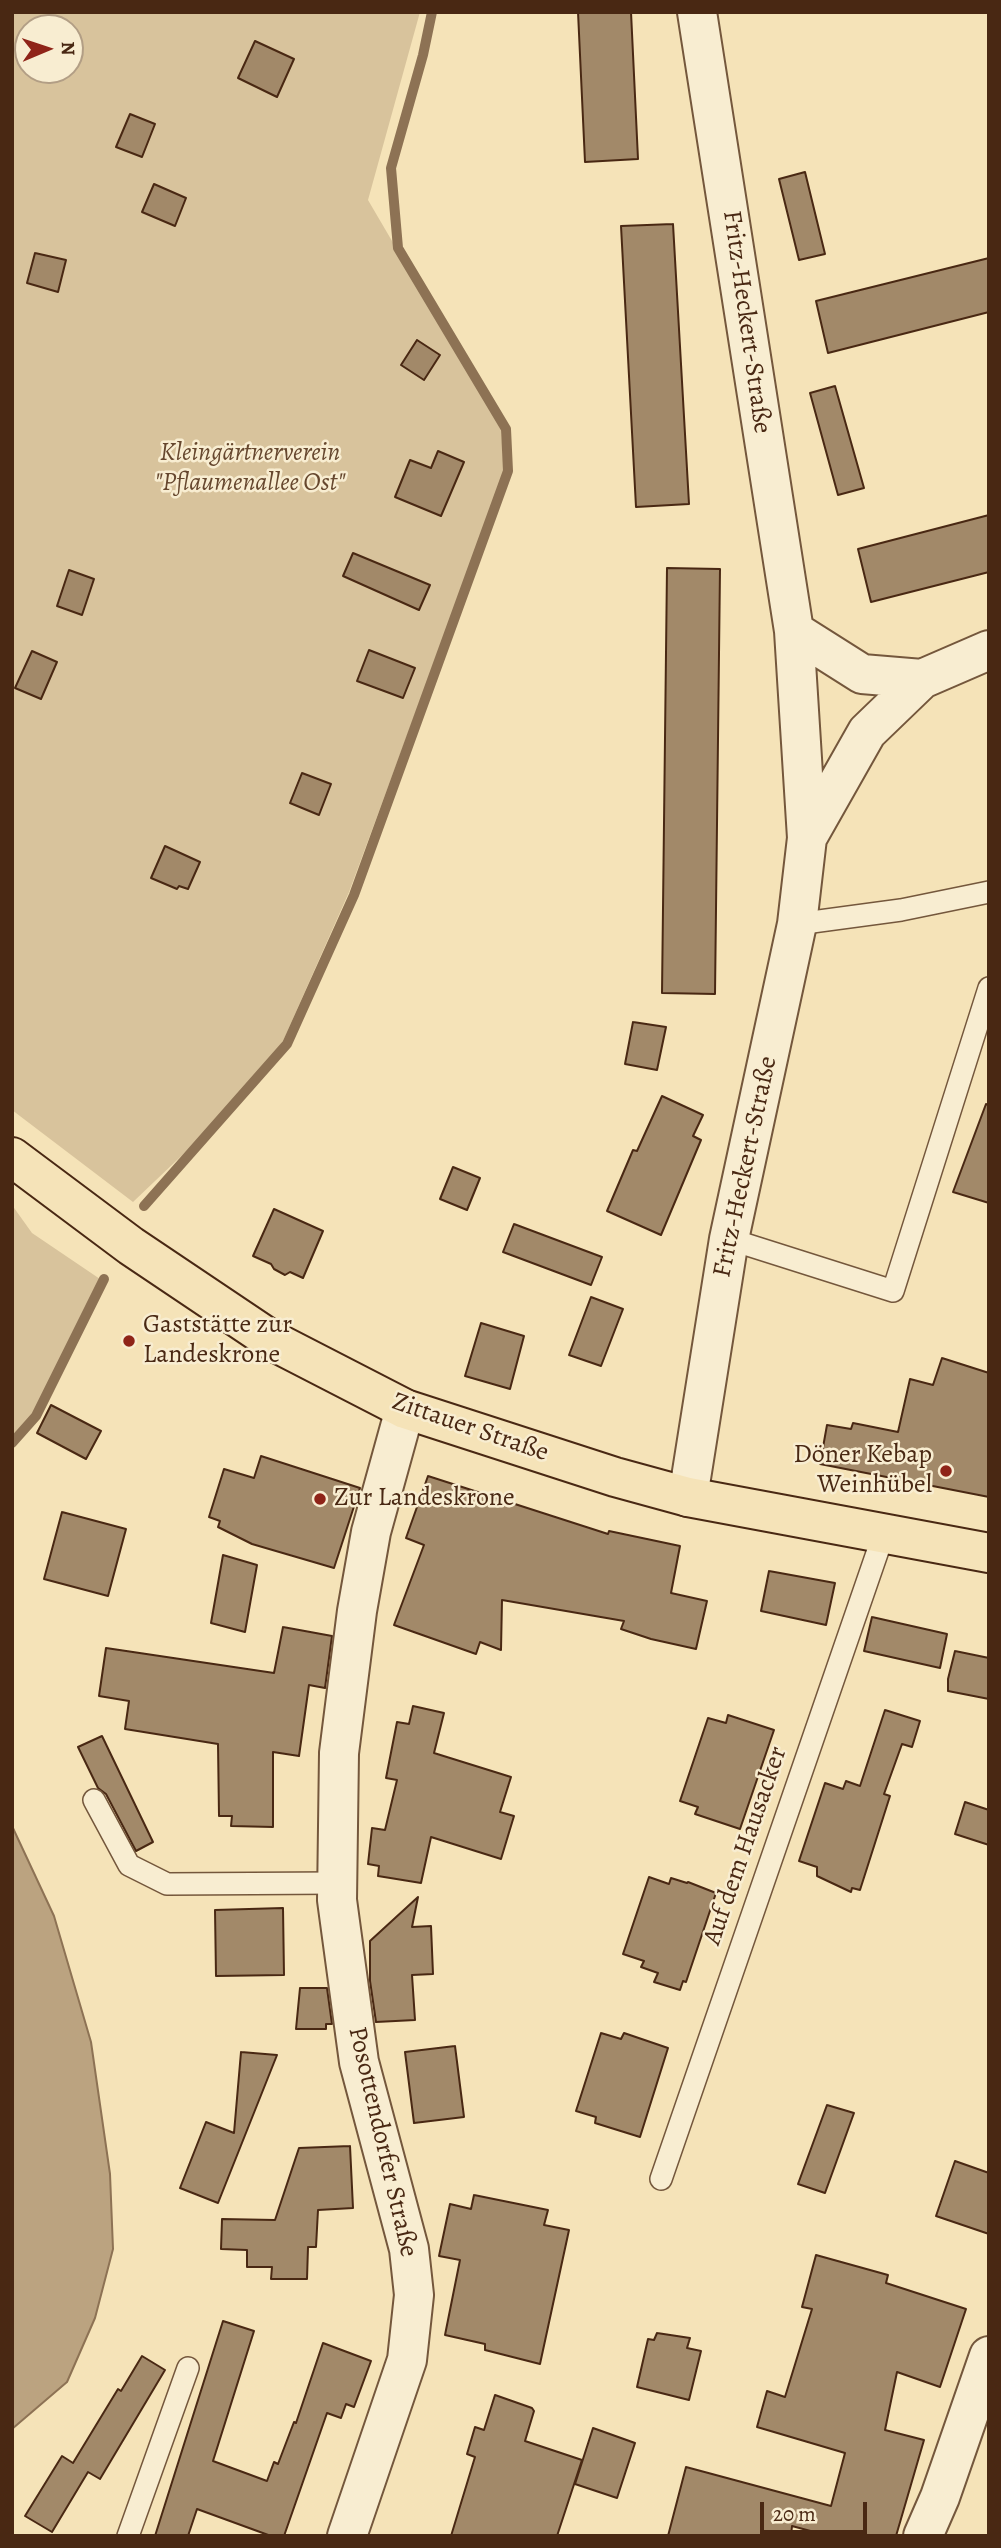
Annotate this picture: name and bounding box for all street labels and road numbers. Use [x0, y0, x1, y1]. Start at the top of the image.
street label: Fritz-Heckert-Straße [715, 208, 777, 436]
street label: Fritz-Heckert-Straße [707, 1054, 785, 1280]
street label: Zittauer Straße [388, 1387, 552, 1469]
street label: Auf dem Hausacker [697, 1743, 795, 1949]
street label: Posottendorfer Straße [340, 2024, 424, 2260]

